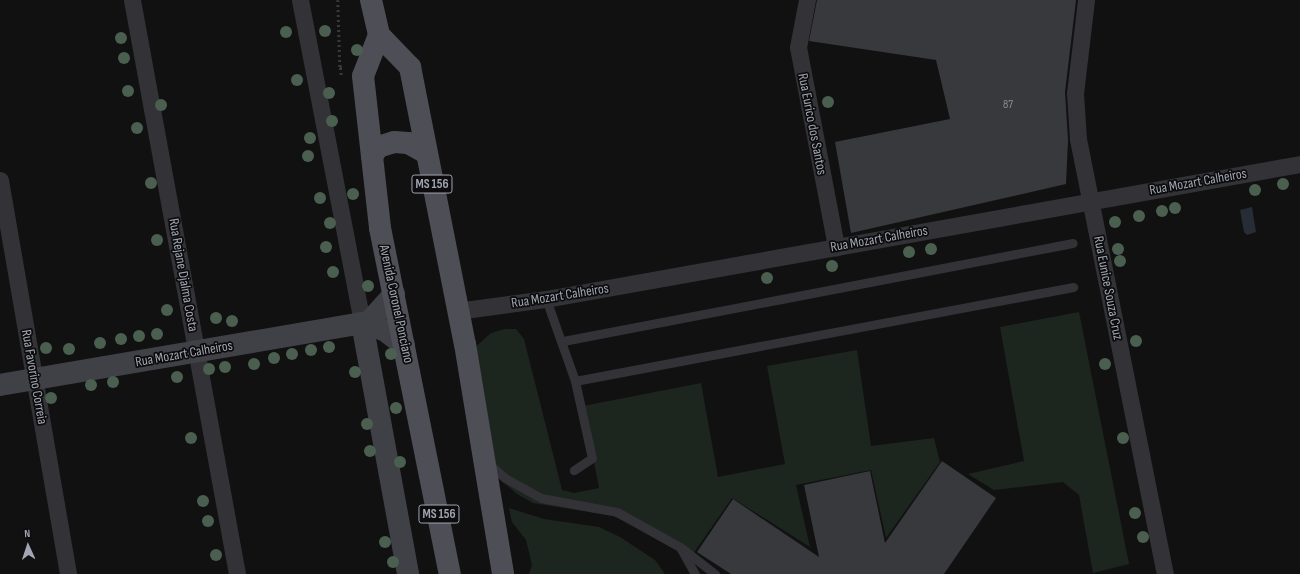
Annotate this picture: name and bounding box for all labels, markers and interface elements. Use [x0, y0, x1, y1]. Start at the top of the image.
street label: Rua Eurico dos Santos [794, 72, 830, 176]
house number: 87 [1003, 98, 1013, 112]
street label: Rua Mozart Calheiros [1148, 165, 1248, 199]
road number: MS 156 [411, 173, 453, 195]
street label: Rua Rejane Djalma Costa [165, 217, 201, 333]
street label: Rua Mozart Calheiros [829, 222, 929, 256]
street label: Rua Eunice Souza Cruz [1090, 235, 1126, 341]
street label: Avenida Coronel Ponciano [375, 243, 417, 365]
street label: Rua Mozart Calheiros [510, 280, 610, 312]
street label: Rua Favorino Correia [17, 328, 51, 426]
street label: Rua Mozart Calheiros [134, 337, 234, 371]
road number: MS 156 [418, 503, 460, 525]
north arrow [8, 526, 48, 566]
text: N [24, 527, 31, 540]

